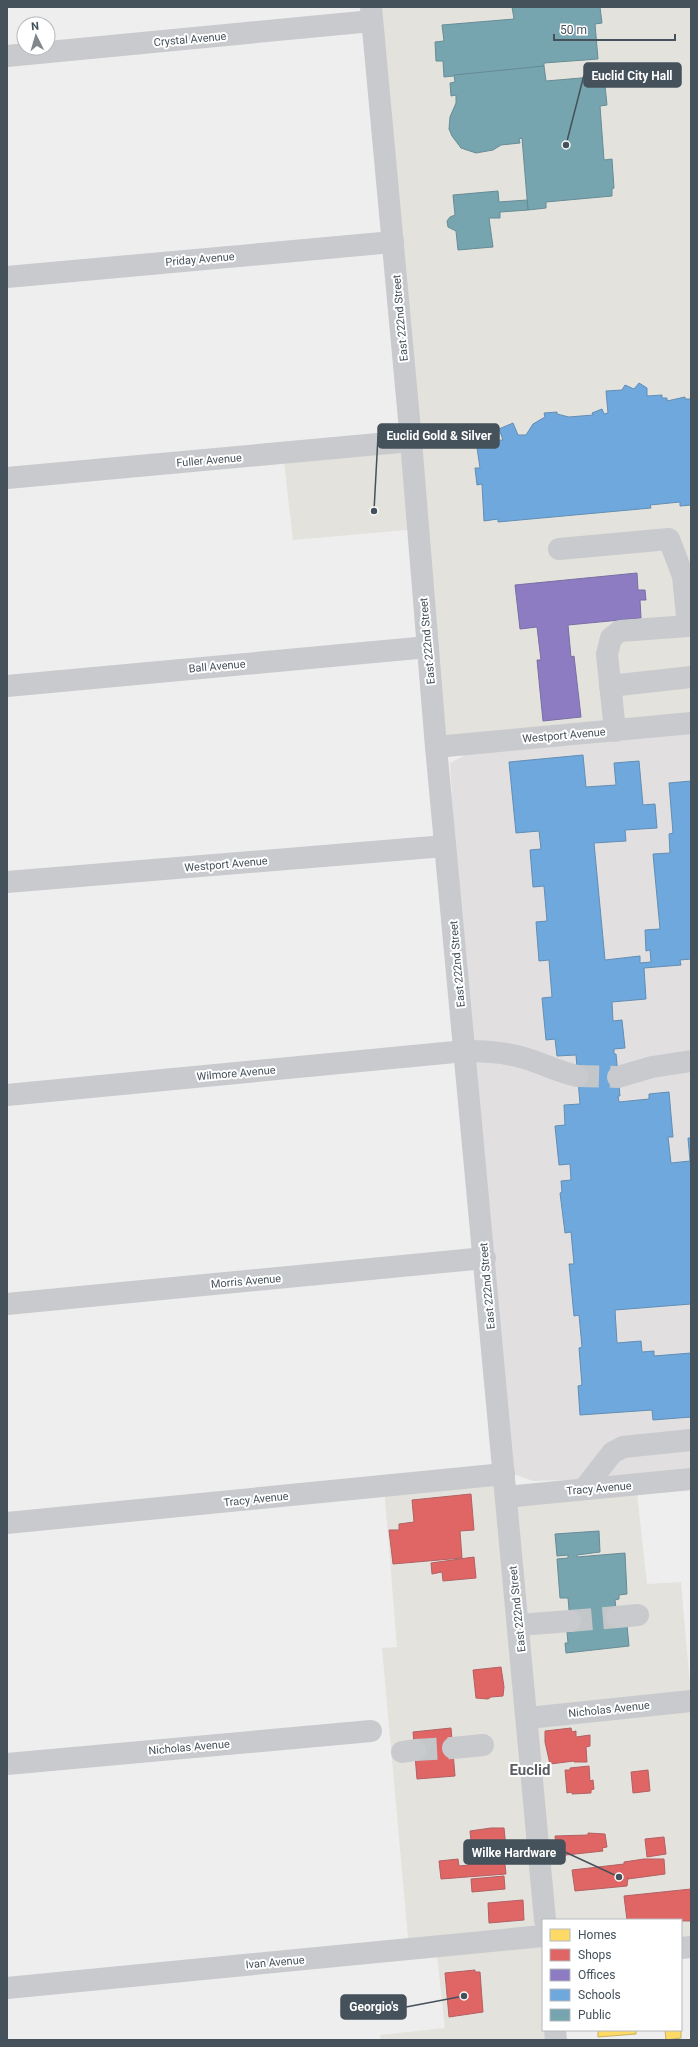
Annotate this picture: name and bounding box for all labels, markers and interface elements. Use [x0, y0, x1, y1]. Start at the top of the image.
north arrow [16, 16, 56, 56]
scale bar [554, 16, 675, 42]
text: N [31, 20, 40, 33]
text: 50 m [560, 23, 587, 37]
street label: Crystal Avenue [153, 30, 227, 49]
callout: Euclid City Hall [584, 63, 681, 87]
text: Euclid City Hall [591, 69, 673, 83]
street label: Priday Avenue [165, 250, 235, 269]
street label: East 222nd Street [390, 274, 411, 362]
callout: Euclid Gold & Silver [378, 424, 499, 448]
text: Euclid Gold & Silver [386, 429, 492, 443]
street label: Fuller Avenue [176, 451, 242, 470]
street label: East 222nd Street [417, 597, 438, 685]
street label: Ball Avenue [188, 658, 246, 675]
street label: Westport Avenue [522, 725, 606, 746]
street label: Westport Avenue [184, 854, 268, 875]
street label: East 222nd Street [447, 920, 468, 1008]
street label: Wilmore Avenue [196, 1064, 276, 1083]
street label: East 222nd Street [477, 1242, 498, 1330]
street label: Morris Avenue [210, 1272, 282, 1291]
street label: Tracy Avenue [566, 1479, 632, 1498]
street label: Tracy Avenue [223, 1490, 289, 1509]
street label: East 222nd Street [506, 1565, 528, 1653]
street label: Nicholas Avenue [568, 1699, 650, 1720]
street label: Nicholas Avenue [148, 1737, 230, 1758]
district label: Euclid [510, 1761, 550, 1779]
callout: Wilke Hardware [464, 1840, 565, 1864]
text: Wilke Hardware [472, 1846, 557, 1860]
legend [542, 1919, 682, 2031]
text: Homes [578, 1928, 616, 1942]
text: Shops [578, 1948, 612, 1962]
street label: Ivan Avenue [245, 1953, 305, 1972]
text: Offices [578, 1968, 615, 1982]
text: Schools [578, 1988, 621, 2002]
callout: Georgio's [341, 1995, 406, 2019]
text: Georgio's [349, 2000, 399, 2014]
text: Public [578, 2008, 611, 2022]

